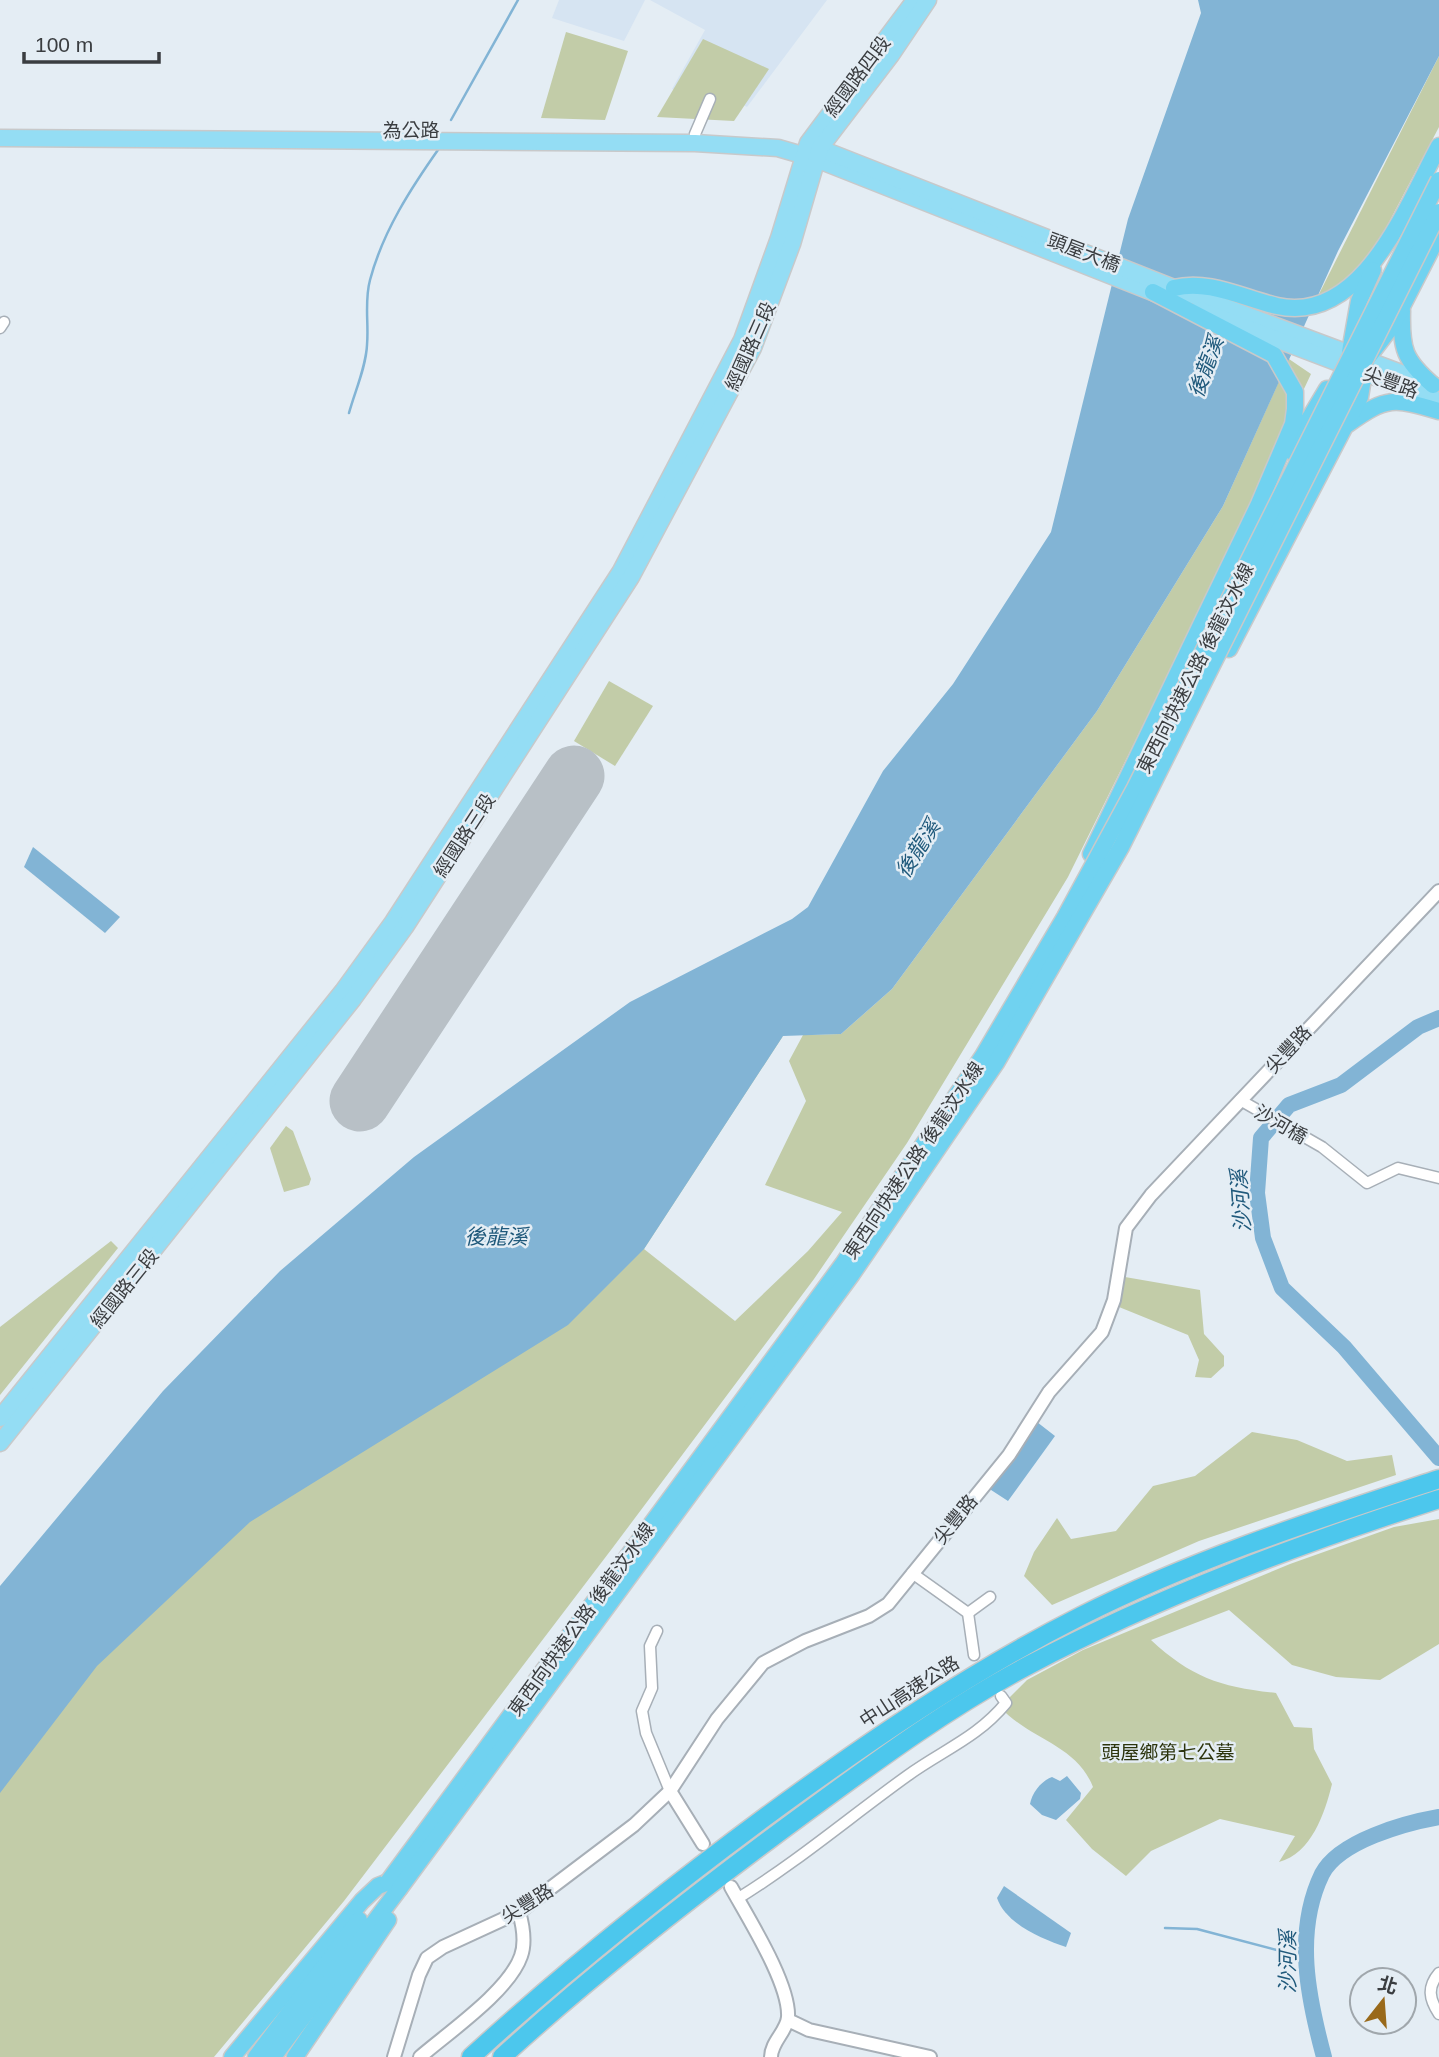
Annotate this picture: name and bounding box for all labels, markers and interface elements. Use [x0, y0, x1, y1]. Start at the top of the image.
scale bar [24, 21, 159, 65]
street label: 經國路四段 [820, 32, 894, 121]
text: 100 m [35, 33, 93, 56]
street label: 為公路 [382, 120, 440, 141]
street label: 頭屋大橋 [1045, 229, 1123, 276]
street label: 經國路三段 [722, 299, 779, 394]
water label: 後龍溪 [1184, 330, 1228, 400]
street label: 尖豐路 [1360, 363, 1421, 402]
street label: 東西向快速公路 後龍汶水線 [1133, 560, 1258, 777]
street label: 經國路三段 [430, 790, 499, 881]
water label: 後龍溪 [891, 813, 946, 882]
street label: 尖豐路 [1261, 1021, 1315, 1077]
street label: 東西向快速公路 後龍汶水線 [839, 1058, 987, 1263]
street label: 沙河橋 [1251, 1101, 1311, 1148]
water label: 沙河溪 [1227, 1166, 1254, 1233]
water label: 後龍溪 [465, 1225, 530, 1248]
street label: 經國路三段 [86, 1245, 162, 1332]
street label: 尖豐路 [929, 1491, 981, 1548]
street label: 東西向快速公路 後龍汶水線 [504, 1519, 658, 1720]
street label: 中山高速公路 [856, 1652, 963, 1731]
park label: 頭屋鄉第七公墓 [1101, 1742, 1235, 1763]
street label: 尖豐路 [498, 1879, 557, 1927]
water label: 沙河溪 [1276, 1928, 1299, 1994]
north arrow [1348, 1966, 1418, 2036]
text: 北 [1376, 1972, 1400, 1998]

